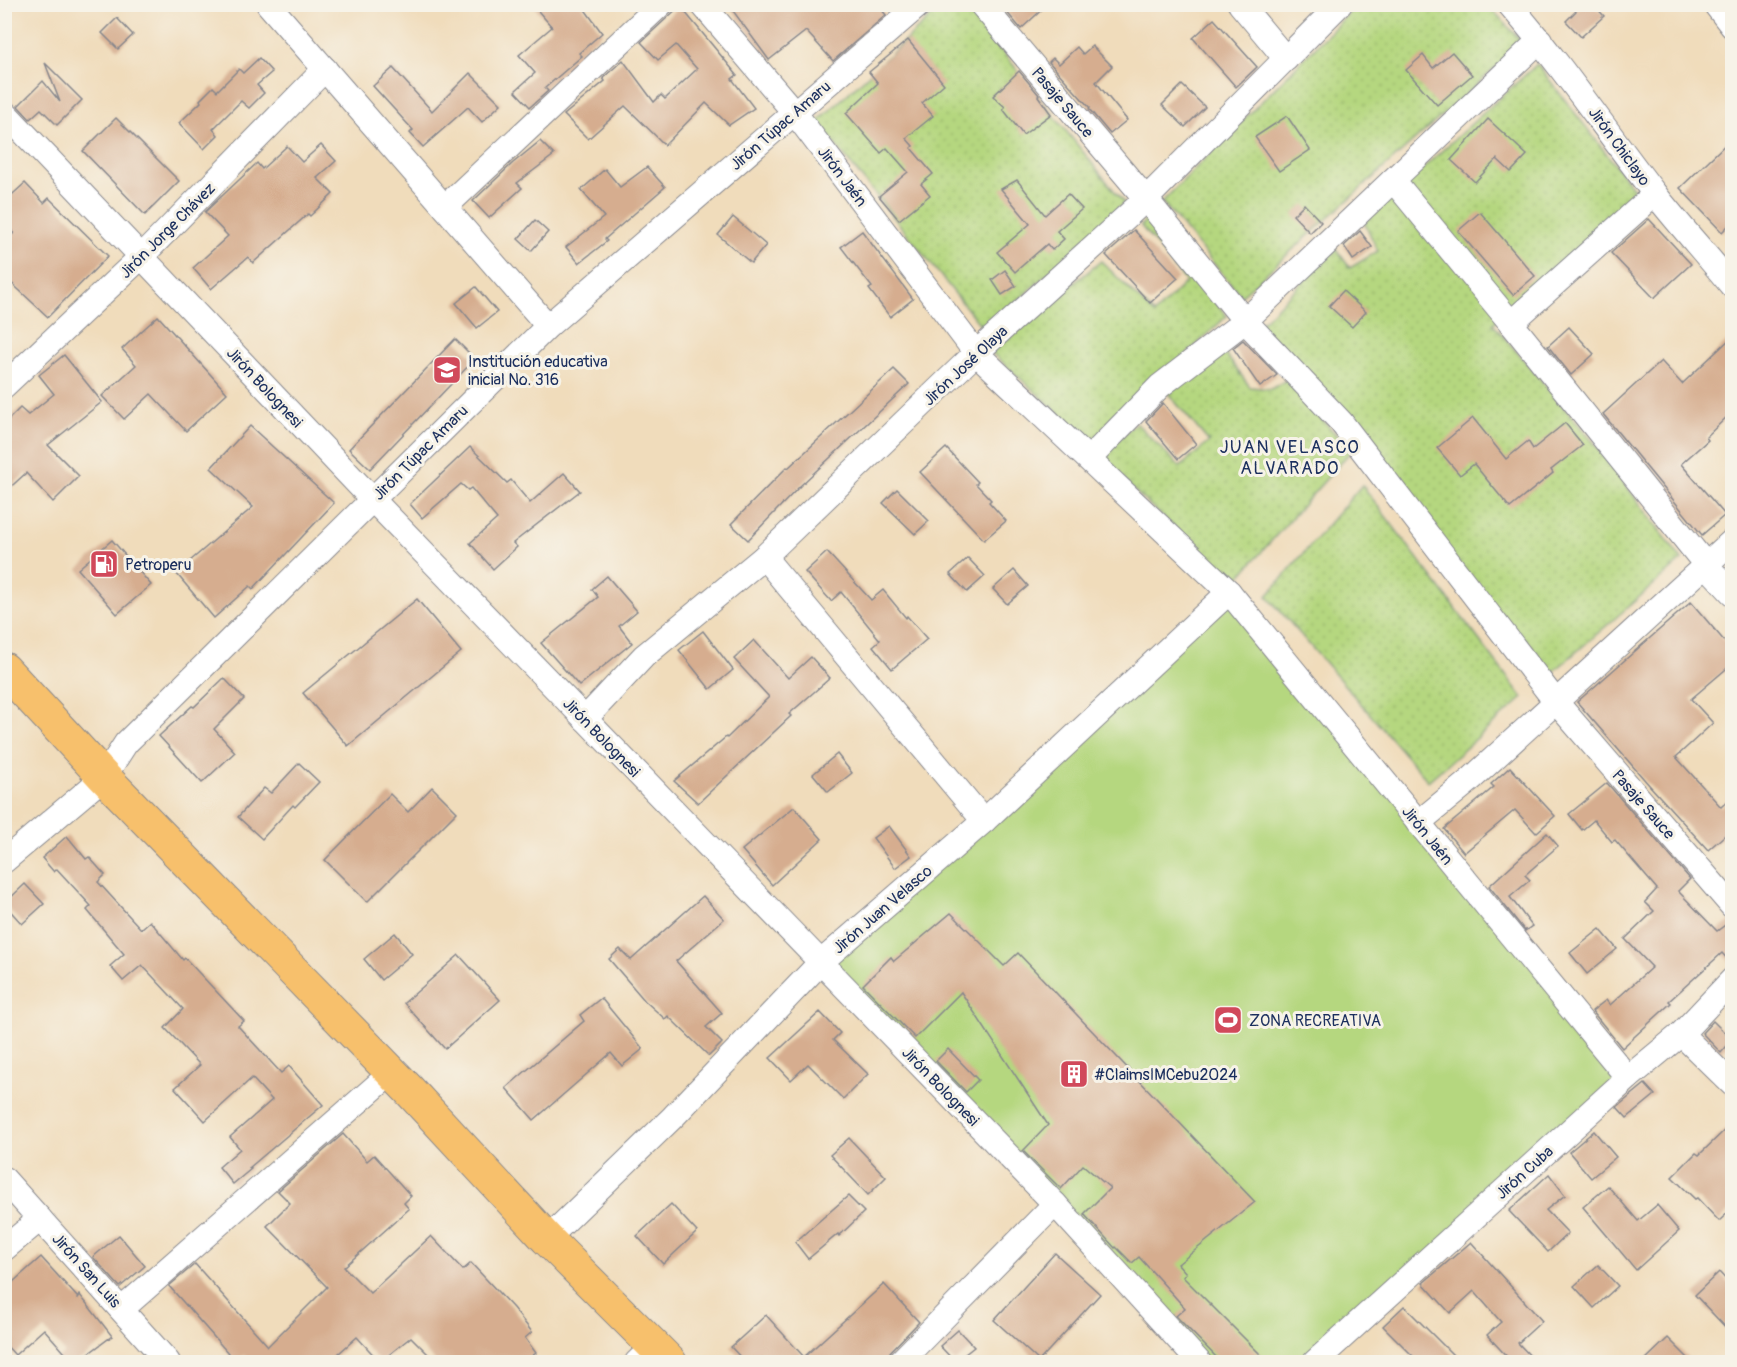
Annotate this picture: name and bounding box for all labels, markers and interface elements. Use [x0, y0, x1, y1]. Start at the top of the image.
street label: Pasaje Sauce [1027, 63, 1098, 142]
street label: Jirón Túpac Amaru [726, 77, 835, 175]
street label: Jirón Chiclayo [1584, 103, 1655, 190]
street label: Jirón Jaén [813, 143, 871, 211]
street label: Jirón Jorge Chávez [116, 179, 220, 283]
street label: Jirón José Olaya [919, 321, 1012, 410]
street label: Jirón Bolognesi [222, 343, 307, 432]
place label: Institución educativa inicial No. 316 [468, 352, 608, 390]
school or university icon: Institución educativa inicial No. 316 [431, 354, 463, 386]
street label: Jirón Túpac Amaru [369, 401, 473, 505]
district label: JUAN VELASCO ALVARADO [1220, 436, 1360, 480]
fuel station icon: Petroperu [88, 548, 120, 580]
place label: Petroperu [125, 555, 192, 575]
street label: Jirón Bolognesi [558, 694, 644, 782]
street label: Pasaje Sauce [1608, 766, 1679, 844]
street label: Jirón Jaén [1397, 802, 1457, 869]
street label: Jirón Juan Velasco [829, 861, 937, 958]
sports icon: ZONA RECREATIVA [1212, 1004, 1244, 1036]
place label: ZONA RECREATIVA [1249, 1011, 1381, 1031]
street label: Jirón Bolognesi [897, 1043, 983, 1131]
building icon: #ClaimsIMCebu2024 [1058, 1058, 1090, 1090]
place label: #ClaimsIMCebu2024 [1094, 1065, 1238, 1085]
street label: Jirón Cuba [1492, 1142, 1558, 1204]
street label: Jirón San Luis [48, 1229, 125, 1312]

